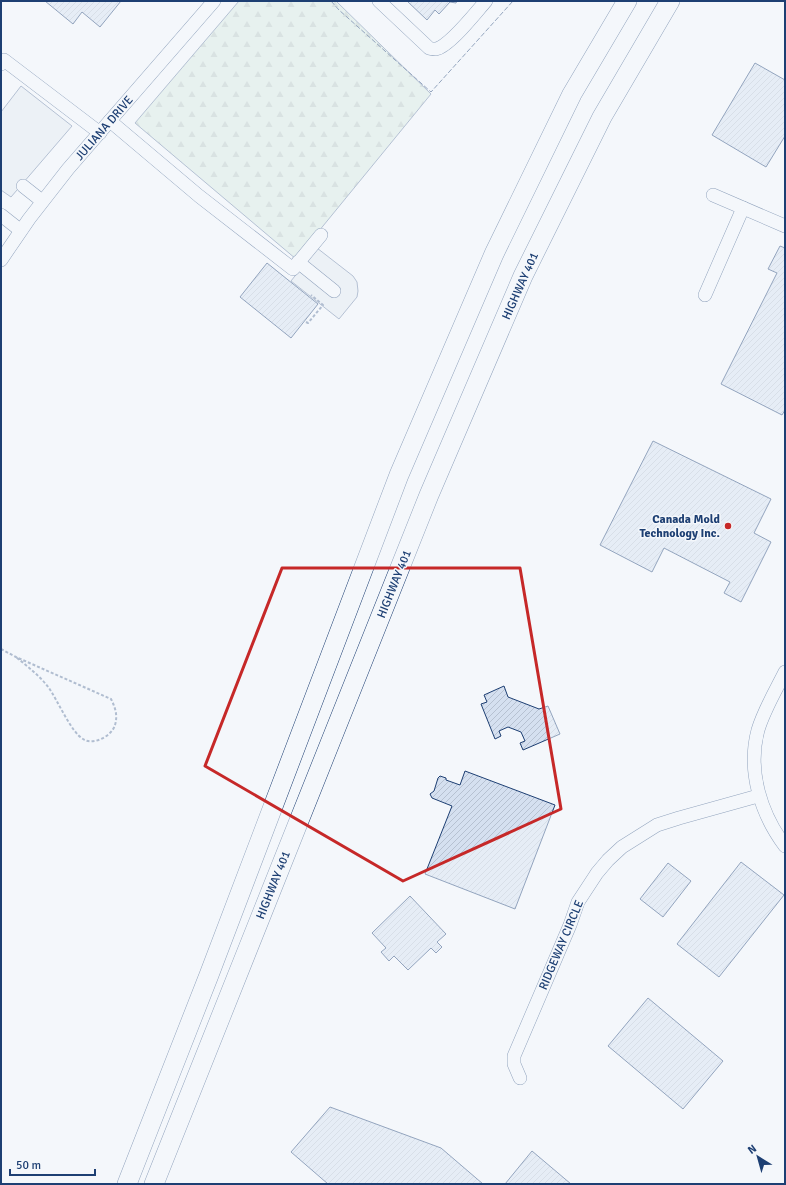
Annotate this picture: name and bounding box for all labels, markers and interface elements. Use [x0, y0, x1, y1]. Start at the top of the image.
street label: JULIANA DRIVE [72, 93, 137, 164]
street label: HIGHWAY 401 [499, 250, 542, 322]
place label: Canada Mold Technology Inc. [640, 512, 721, 541]
marker: Canada Mold Technology Inc. [723, 521, 733, 531]
street label: HIGHWAY 401 [374, 548, 415, 620]
street label: HIGHWAY 401 [253, 849, 294, 921]
street label: RIDGEWAY CIRCLE [536, 898, 587, 992]
north arrow [738, 1137, 778, 1177]
text: N [745, 1142, 759, 1157]
scale bar [10, 1151, 95, 1177]
text: 50 m [16, 1158, 41, 1173]

